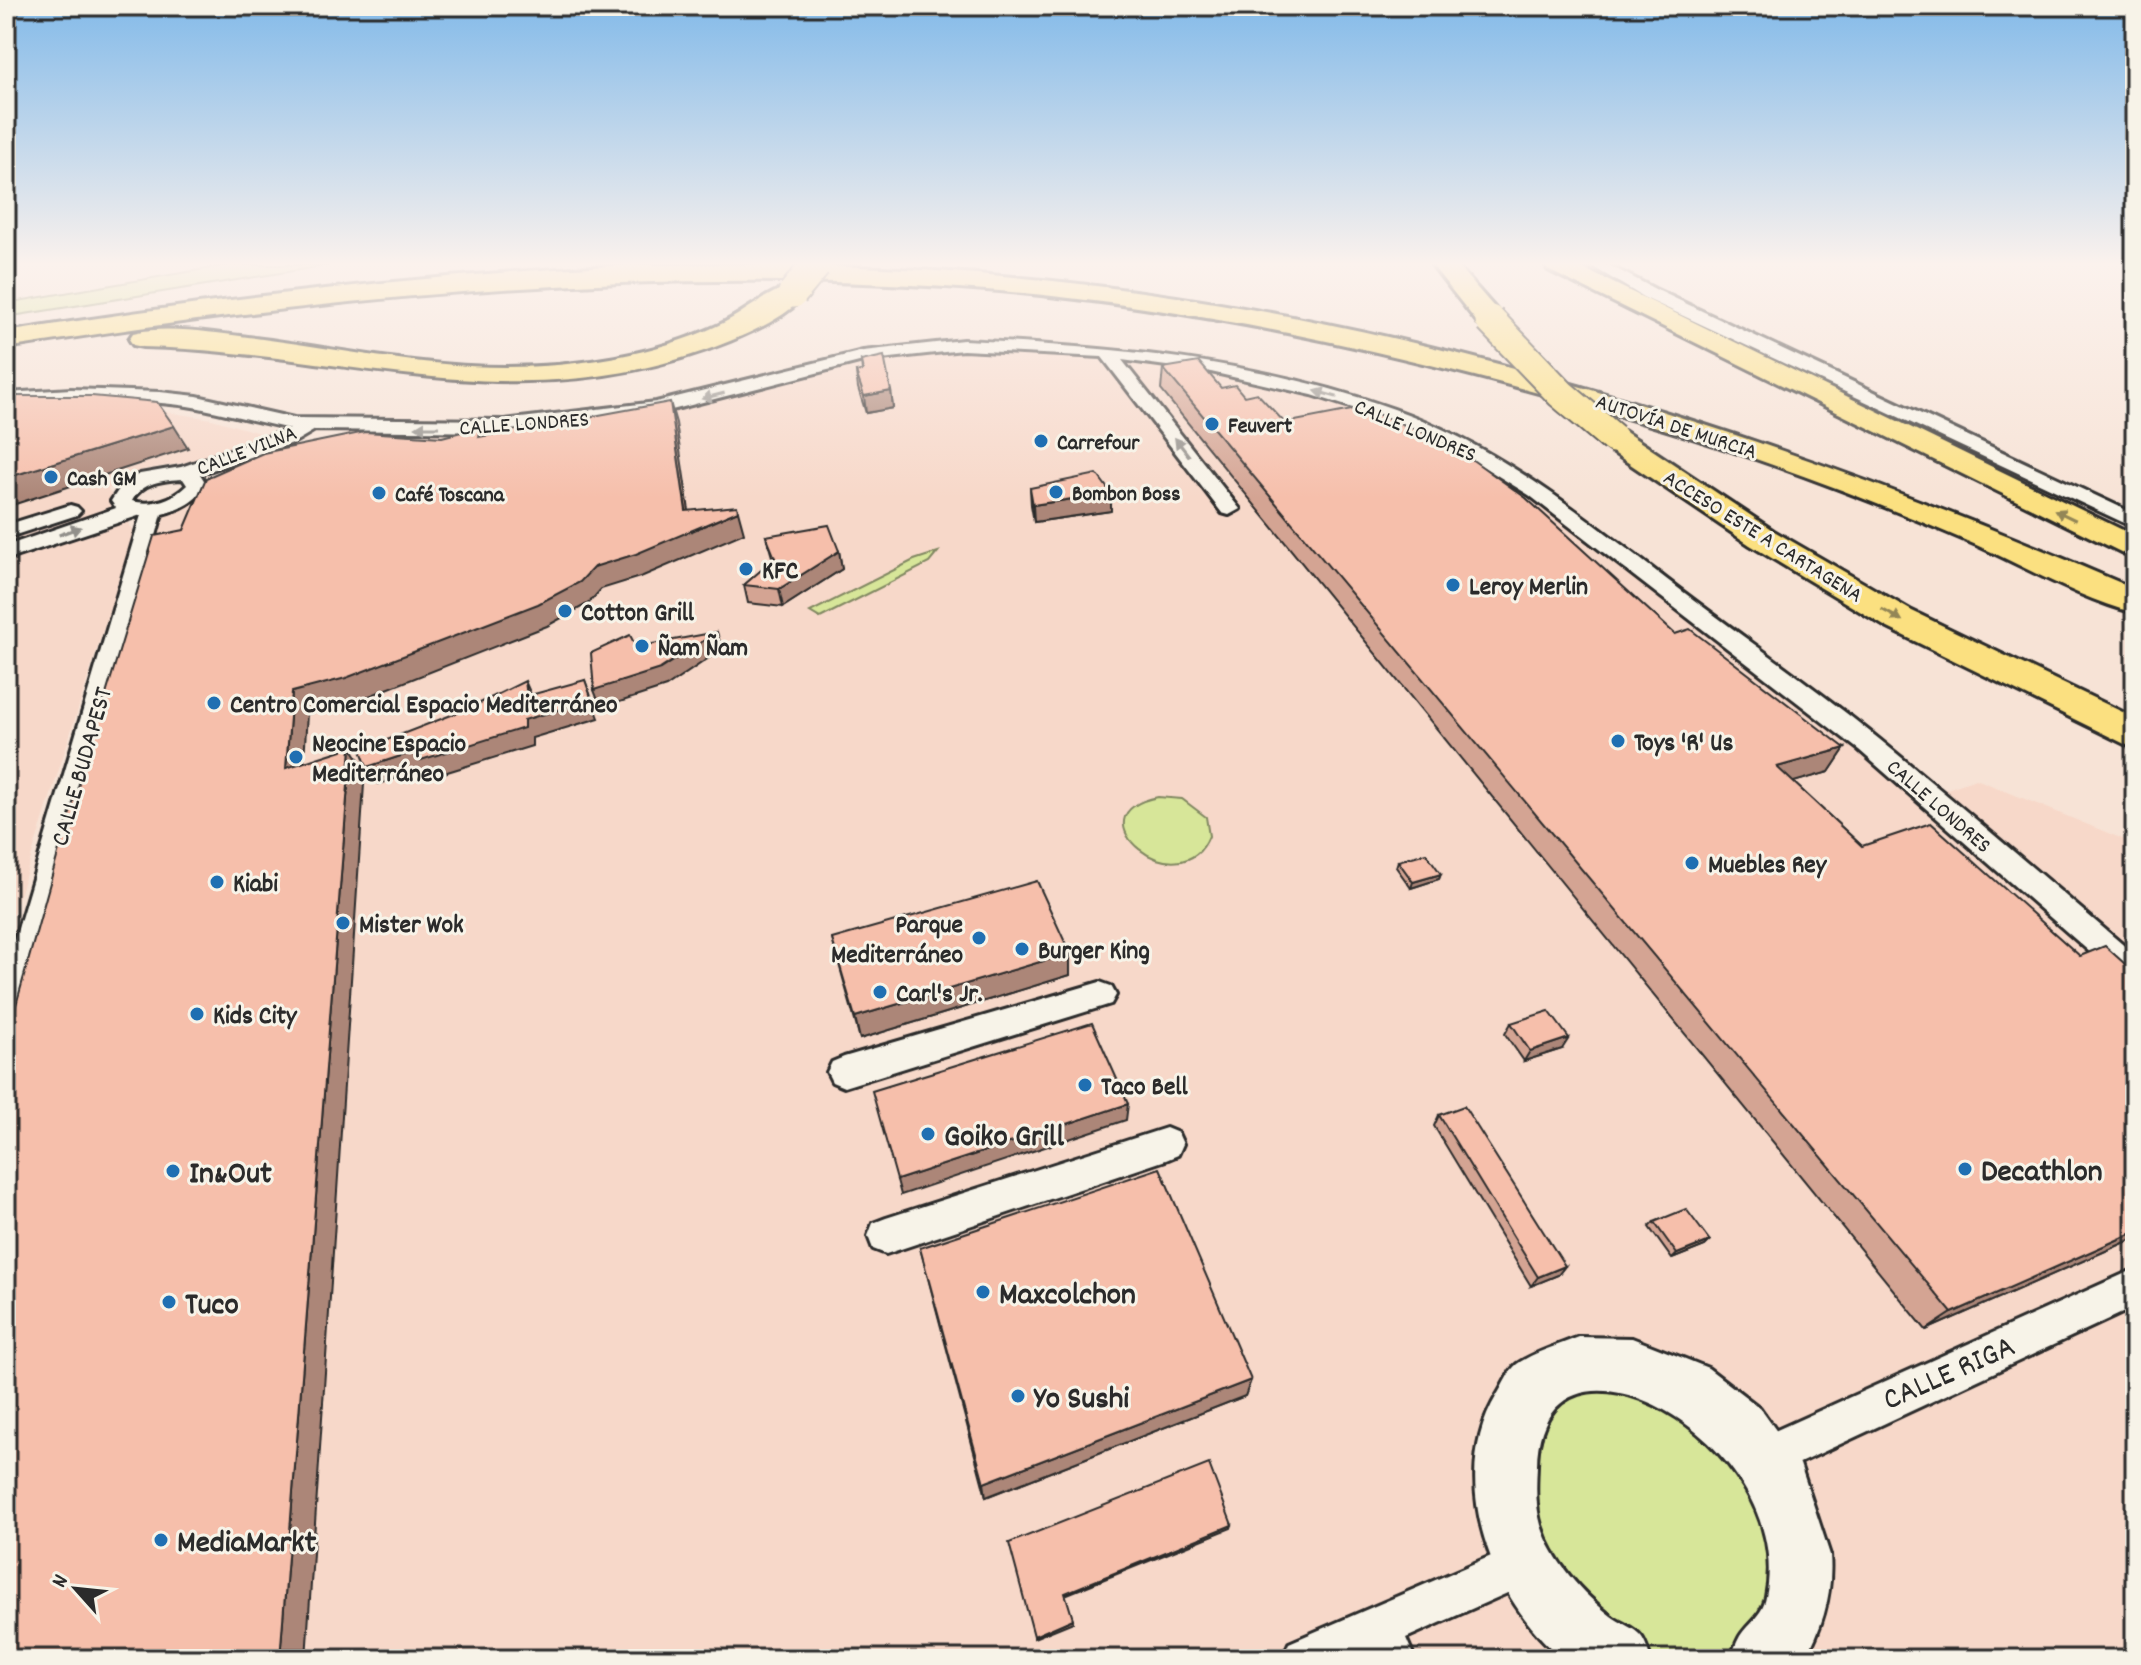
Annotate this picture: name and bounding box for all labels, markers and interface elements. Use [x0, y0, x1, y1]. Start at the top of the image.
one-way arrow [1314, 387, 1339, 399]
street label: AUTOVÍA DE MURCIA [1591, 388, 1761, 469]
one-way arrow [700, 390, 725, 403]
street label: CALLE LONDRES [1349, 393, 1481, 472]
street label: CALLE LONDRES [458, 405, 590, 445]
place label: Feuvert [1228, 412, 1293, 443]
marker: Feuvert [1203, 415, 1221, 433]
street label: CALLE VILNA [193, 419, 302, 486]
one-way arrow [414, 421, 439, 433]
place label: Carrefour [1057, 429, 1140, 460]
marker: Carrefour [1032, 432, 1050, 450]
one-way arrow [1174, 437, 1190, 457]
street label: ACCESO ESTE A CARTAGENA [1656, 464, 1868, 612]
place label: Cash GM [67, 465, 137, 496]
marker: Cash GM [42, 468, 60, 486]
place label: Bombon Boss [1072, 480, 1181, 511]
place label: Café Toscana [395, 481, 505, 512]
marker: Bombon Boss [1047, 483, 1065, 501]
marker: Café Toscana [370, 484, 388, 502]
one-way arrow [2053, 508, 2077, 522]
one-way arrow [59, 525, 83, 537]
place label: KFC [762, 554, 799, 591]
marker: KFC [737, 560, 755, 578]
place label: Leroy Merlin [1469, 570, 1588, 607]
marker: Leroy Merlin [1444, 576, 1462, 594]
place label: Cotton Grill [581, 596, 695, 633]
marker: Cotton Grill [556, 602, 574, 620]
one-way arrow [1881, 607, 1903, 621]
place label: Ñam Ñam [658, 631, 748, 668]
marker: Ñam Ñam [633, 637, 651, 655]
street label: CALLE BUDAPEST [43, 682, 124, 851]
place label: Centro Comercial Espacio Mediterráneo [230, 688, 618, 725]
marker: Centro Comercial Espacio Mediterráneo [205, 694, 223, 712]
place label: Toys 'R' Us [1634, 726, 1733, 763]
place label: Neocine Espacio Mediterráneo [312, 727, 467, 794]
marker: Toys 'R' Us [1609, 732, 1627, 750]
marker: Neocine Espacio Mediterráneo [287, 748, 305, 766]
street label: CALLE LONDRES [1878, 753, 1997, 862]
place label: Muebles Rey [1708, 848, 1828, 885]
marker: Muebles Rey [1683, 854, 1701, 872]
place label: Kiabi [233, 867, 278, 904]
marker: Kiabi [208, 873, 226, 891]
place label: Mister Wok [359, 908, 464, 945]
place label: Parque Mediterráneo [831, 908, 963, 975]
marker: Mister Wok [334, 914, 352, 932]
marker: Parque Mediterráneo [970, 929, 988, 947]
place label: Burger King [1038, 934, 1150, 971]
marker: Burger King [1013, 940, 1031, 958]
place label: Carl's Jr. [896, 977, 982, 1014]
marker: Carl's Jr. [871, 983, 889, 1001]
place label: Kids City [213, 999, 298, 1036]
marker: Kids City [188, 1005, 206, 1023]
place label: Taco Bell [1101, 1070, 1189, 1107]
marker: Taco Bell [1076, 1076, 1094, 1094]
place label: Goiko Grill [944, 1116, 1064, 1162]
marker: Goiko Grill [919, 1125, 937, 1143]
place label: Decathlon [1981, 1151, 2103, 1197]
place label: In&Out [189, 1153, 272, 1199]
marker: Decathlon [1956, 1160, 1974, 1178]
marker: In&Out [164, 1162, 182, 1180]
place label: Maxcolchon [999, 1274, 1136, 1320]
marker: Maxcolchon [974, 1283, 992, 1301]
place label: Tuco [185, 1284, 239, 1330]
marker: Tuco [160, 1293, 178, 1311]
street label: CALLE RIGA [1877, 1326, 2024, 1425]
place label: Yo Sushi [1033, 1378, 1129, 1424]
marker: Yo Sushi [1009, 1387, 1027, 1405]
place label: MediaMarkt [177, 1522, 316, 1568]
marker: MediaMarkt [152, 1531, 170, 1549]
north arrow [36, 1549, 116, 1629]
text: N [45, 1570, 78, 1593]

